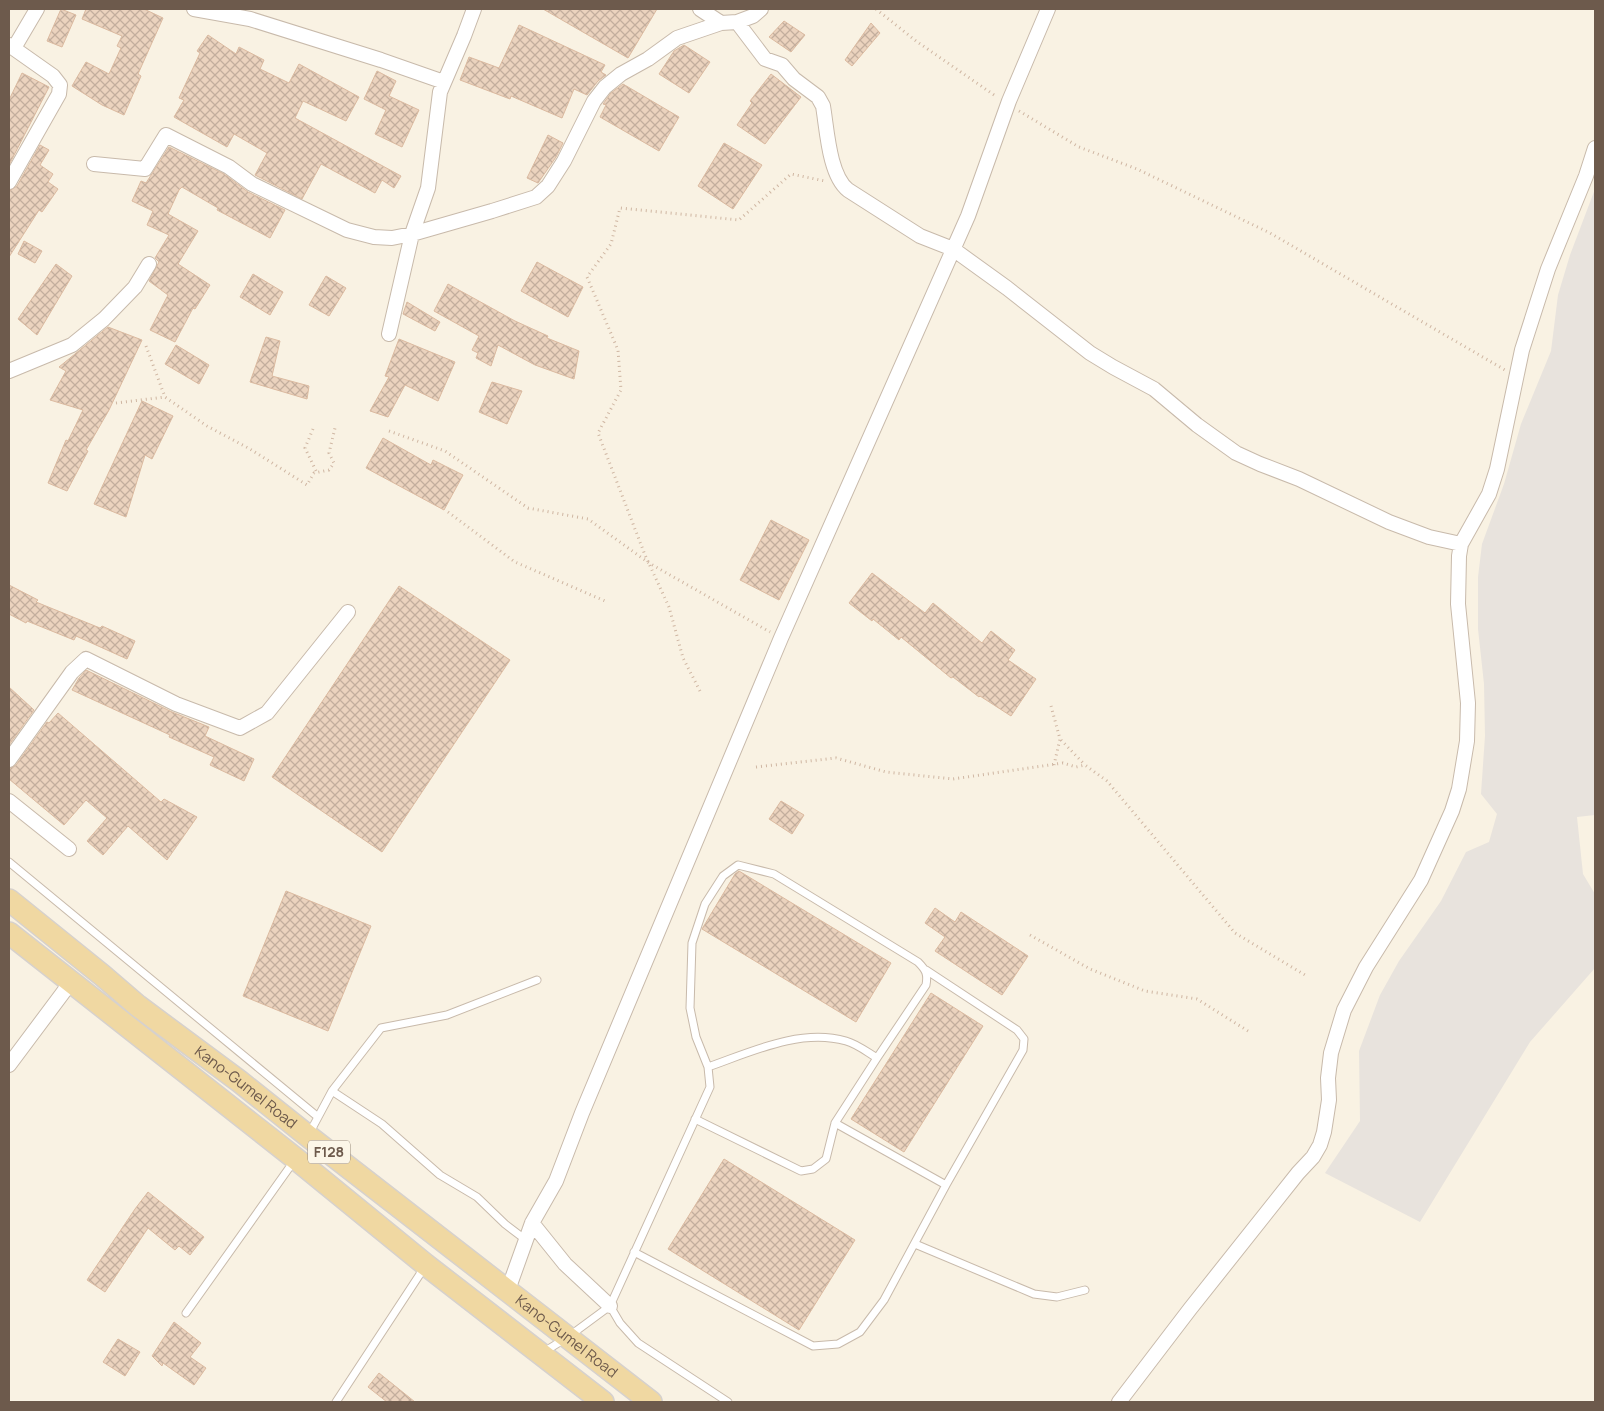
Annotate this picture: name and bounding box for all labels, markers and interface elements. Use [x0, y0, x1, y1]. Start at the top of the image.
street label: Kano-Gumel Road [191, 1041, 302, 1133]
road number: F128 [308, 1140, 350, 1164]
street label: Kano-Gumel Road [511, 1290, 622, 1382]

